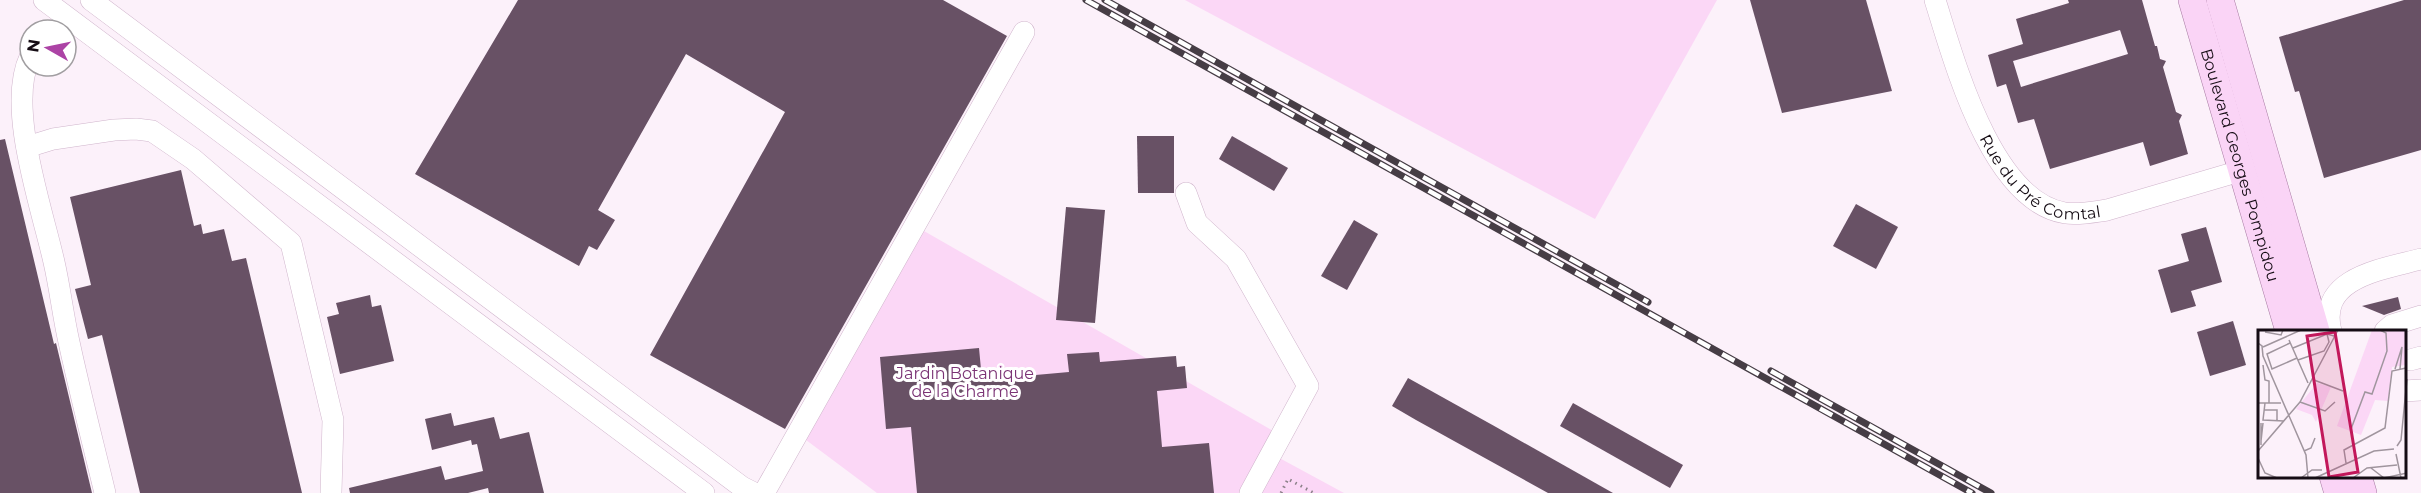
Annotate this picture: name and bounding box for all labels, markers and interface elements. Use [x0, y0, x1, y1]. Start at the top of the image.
north arrow [18, 18, 78, 78]
text: N [23, 38, 44, 54]
street label: Boulevard Georges Pompidou [2197, 46, 2283, 284]
street label: Rue du Pré Comtal [1976, 131, 2102, 224]
inset map [2258, 330, 2406, 478]
park label: Jardin Botanique de la Charme [895, 364, 1034, 401]

